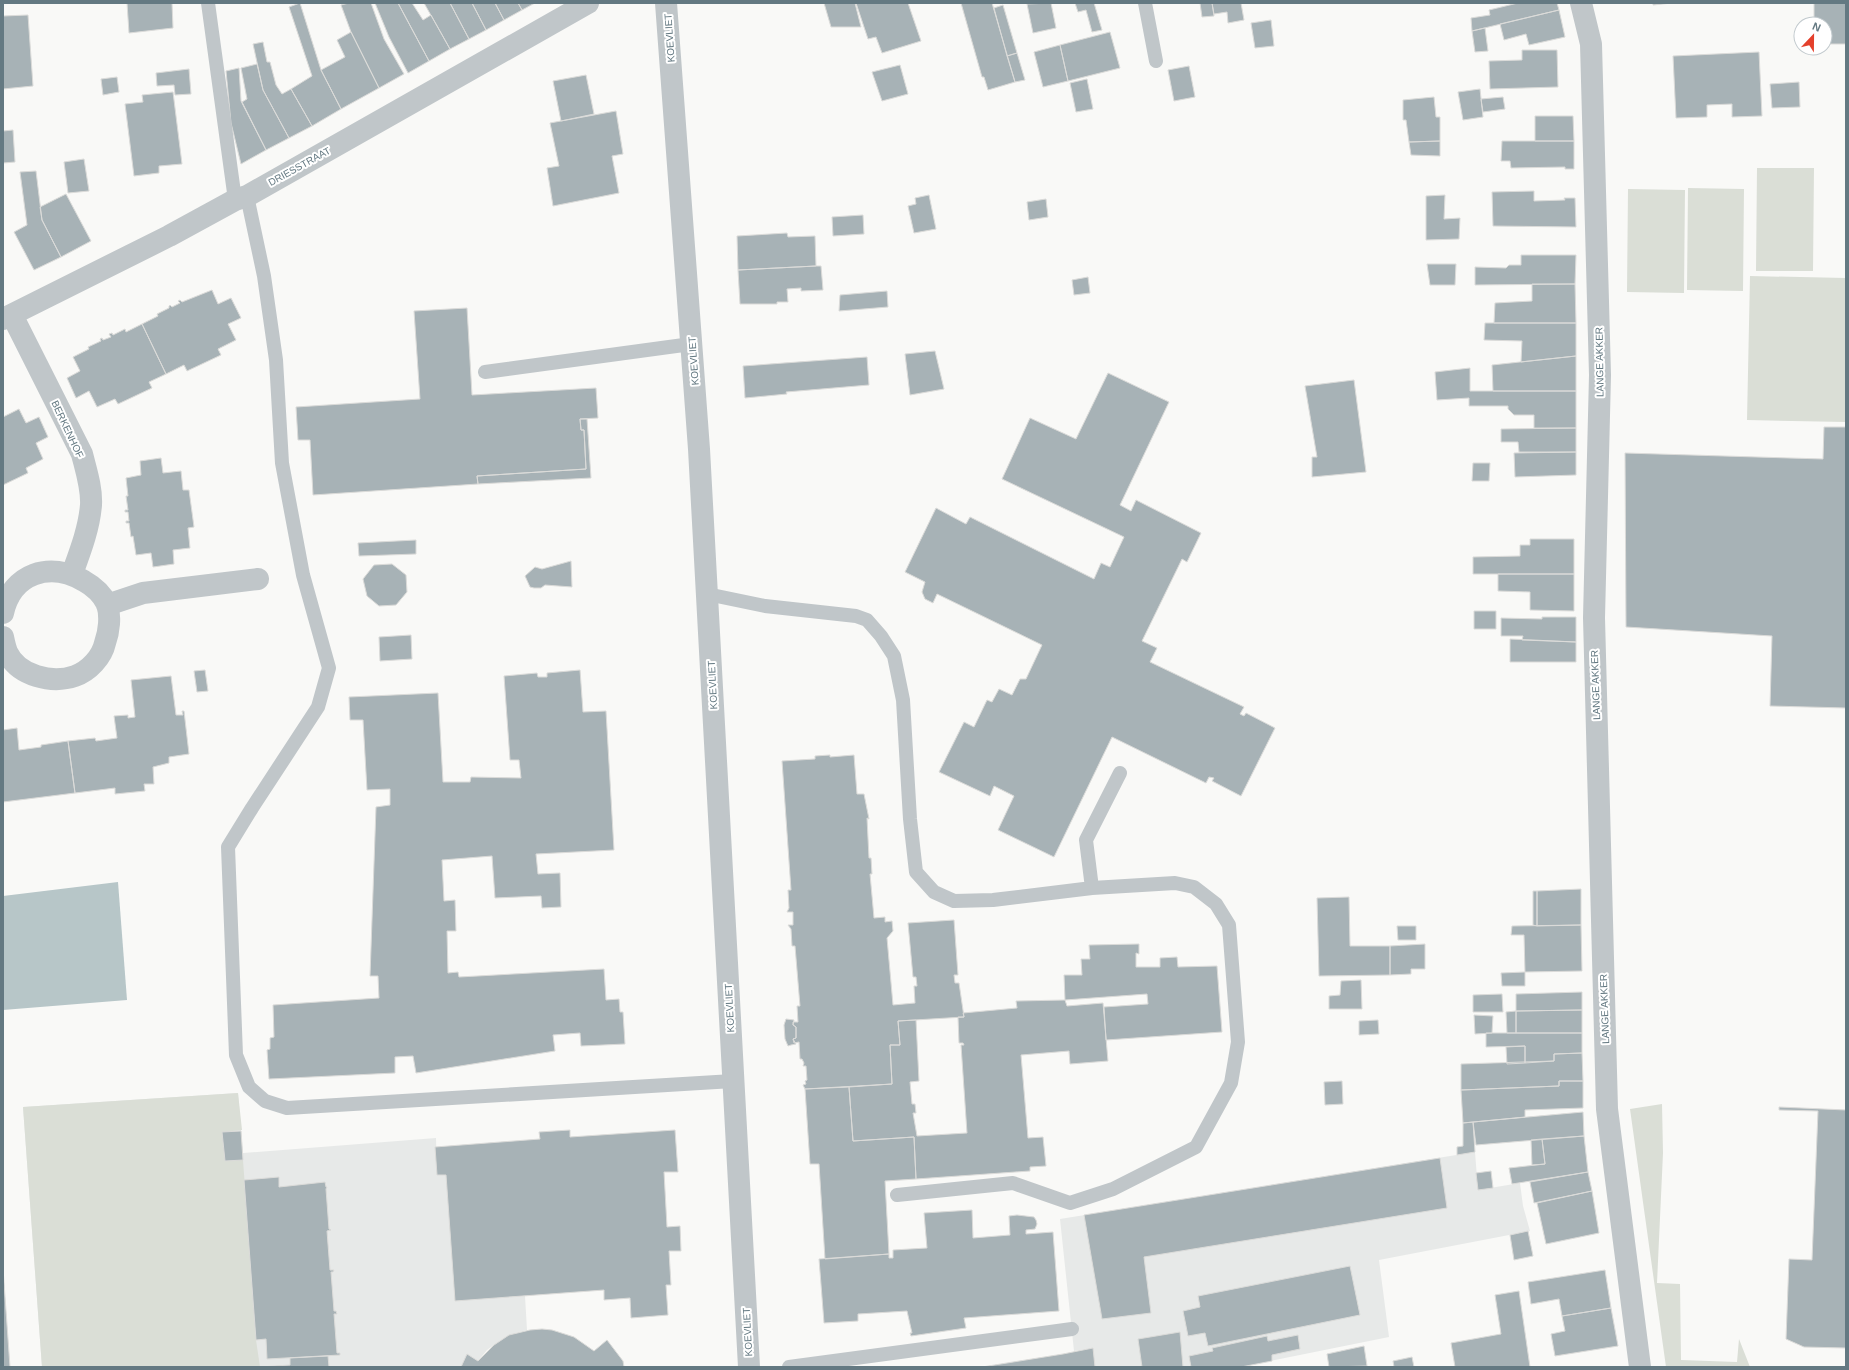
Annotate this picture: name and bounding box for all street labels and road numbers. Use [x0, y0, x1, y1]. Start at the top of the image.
street label: KOEVLIET [662, 13, 677, 63]
street label: DRIESSTRAAT [266, 145, 332, 188]
street label: LANGE AKKER [1593, 327, 1606, 397]
street label: KOEVLIET [686, 336, 701, 386]
street label: BERKENHOF [49, 399, 86, 460]
street label: LANGE AKKER [1589, 650, 1602, 720]
street label: KOEVLIET [706, 660, 719, 710]
street label: LANGE AKKER [1598, 974, 1611, 1044]
street label: KOEVLIET [723, 983, 736, 1033]
street label: KOEVLIET [741, 1307, 754, 1357]

